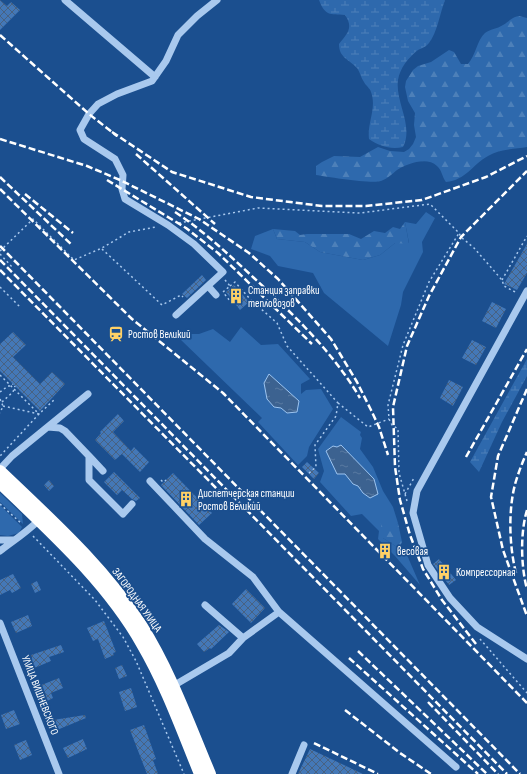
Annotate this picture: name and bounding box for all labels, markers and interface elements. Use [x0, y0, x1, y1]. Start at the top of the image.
place label: Станция заправки тепловозов [248, 284, 320, 310]
building icon: Станция заправки тепловозов [227, 287, 245, 305]
station icon: Ростов Великий [107, 325, 125, 343]
place label: Ростов Великий [128, 328, 191, 341]
place label: Диспетчерская станции Ростов Великий [198, 487, 295, 513]
building icon: Диспетчерская станции Ростов Великий [177, 490, 195, 508]
building icon: весовая [376, 542, 394, 560]
place label: весовая [397, 545, 428, 558]
building icon: Компрессорная [435, 563, 453, 581]
street label: ЗАГОРОДНАЯ УЛИЦА [109, 565, 165, 635]
place label: Компрессорная [456, 566, 515, 579]
street label: УЛИЦА ВИШНЕВСКОГО [19, 653, 61, 737]

